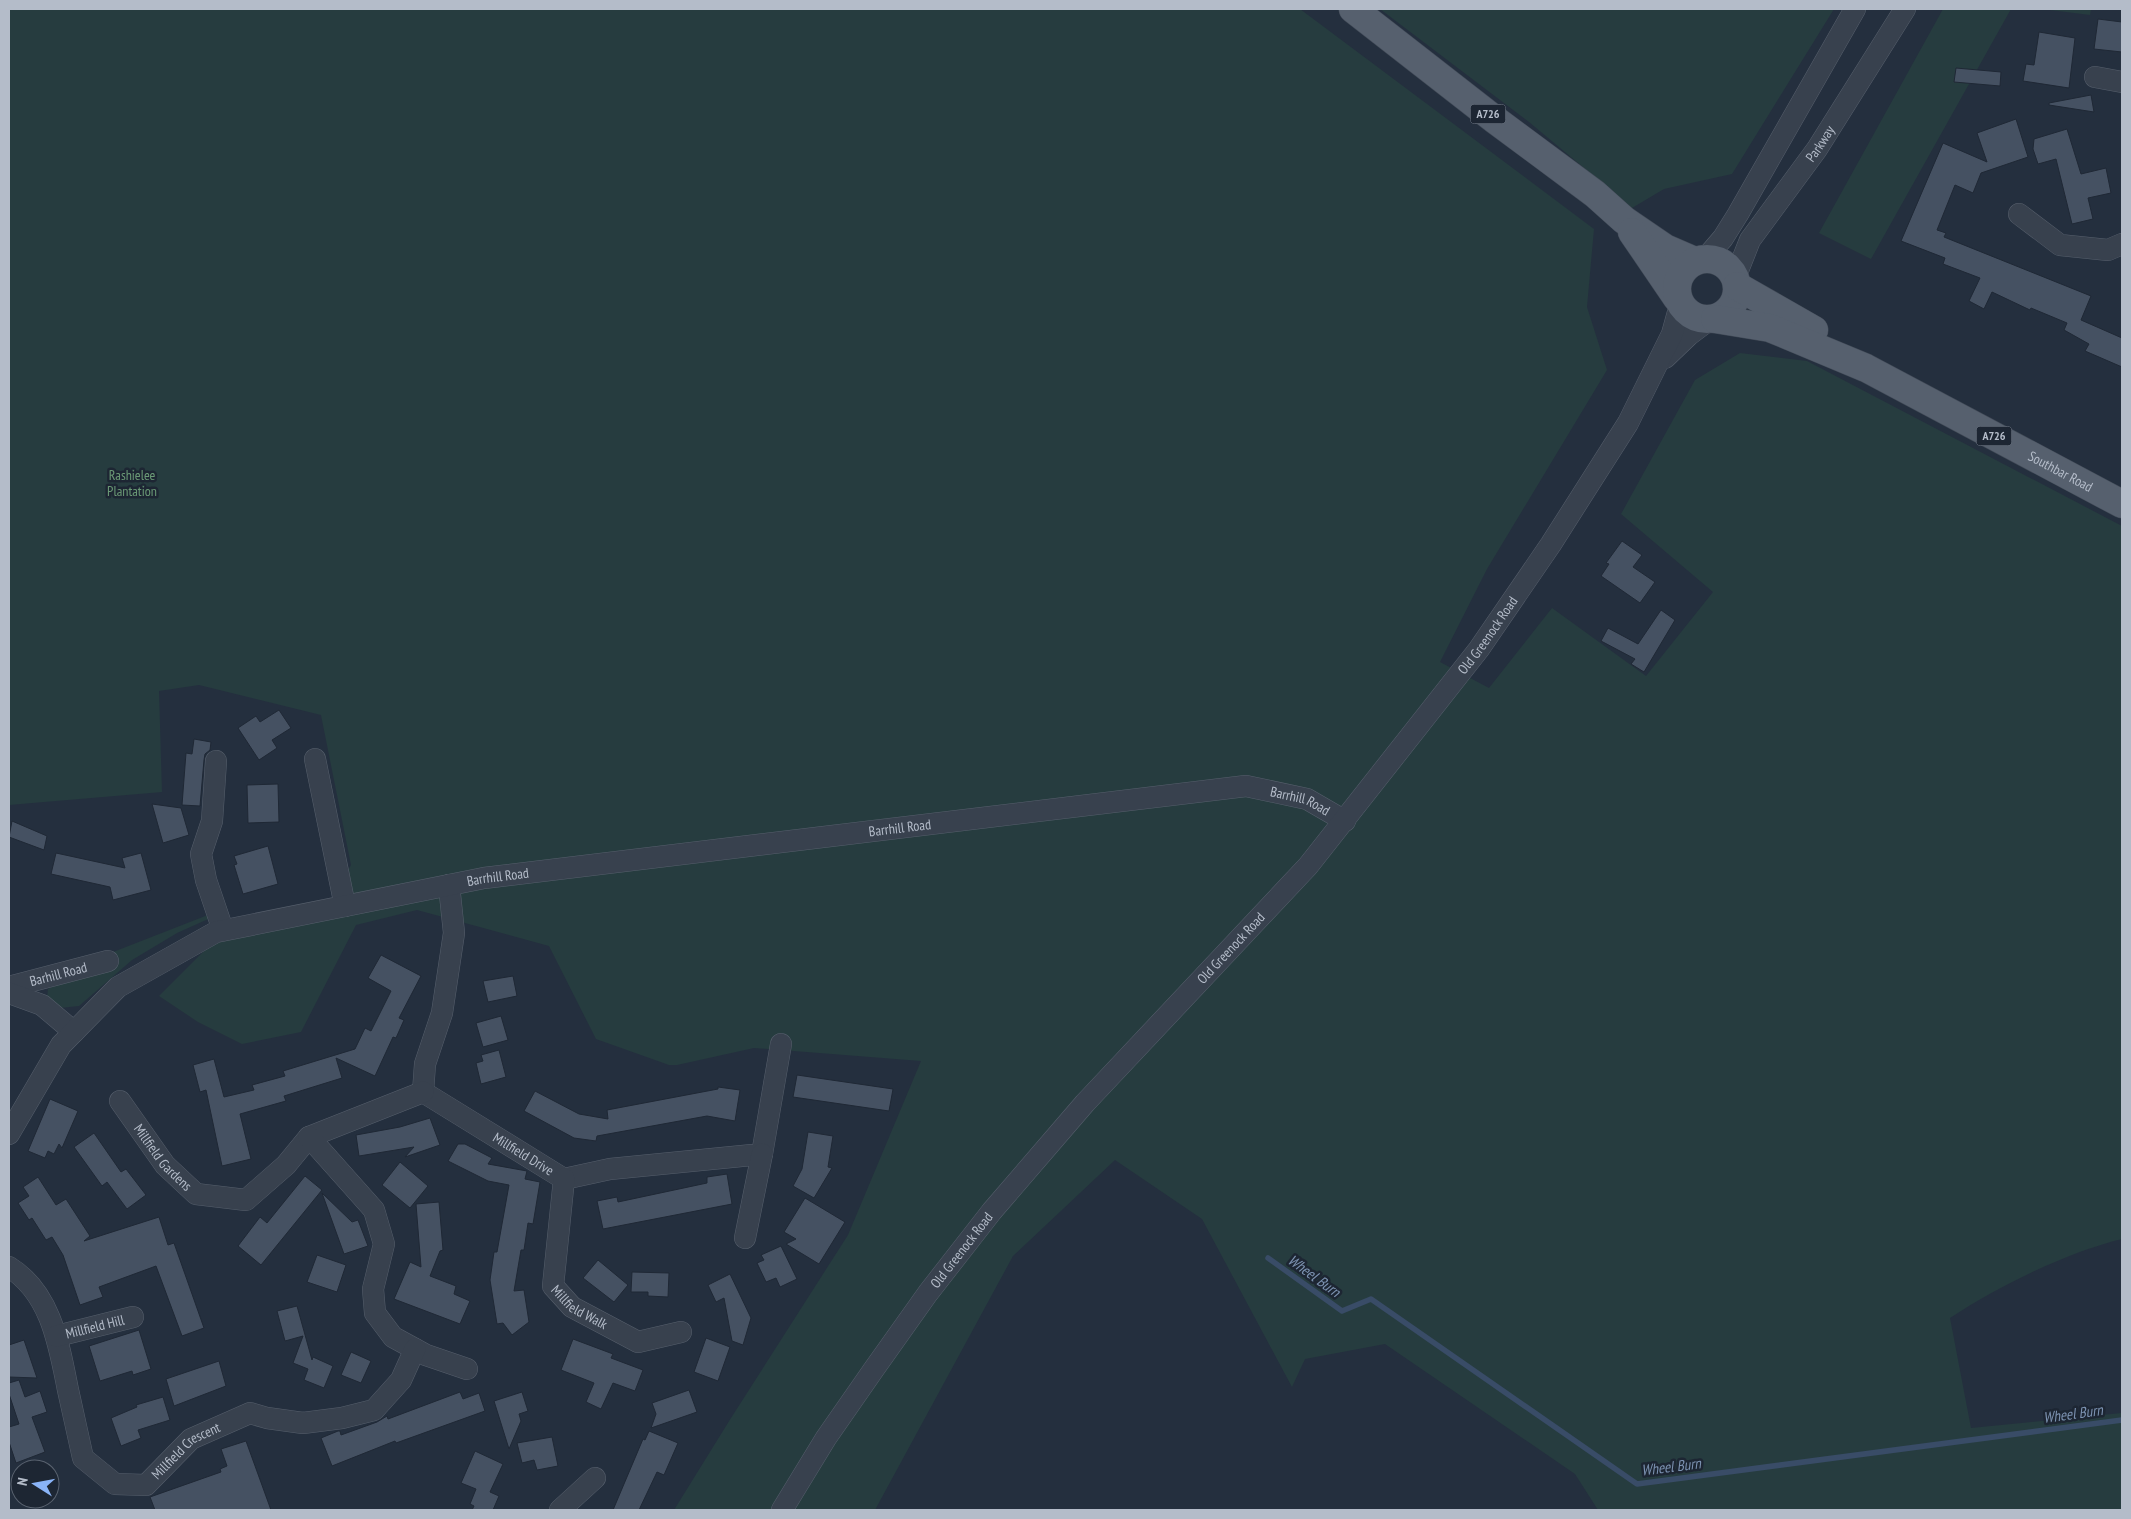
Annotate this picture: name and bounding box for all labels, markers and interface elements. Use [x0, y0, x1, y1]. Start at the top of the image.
road number: A726 [1470, 105, 1506, 124]
street label: Parkway [1802, 121, 1839, 165]
road number: A726 [1976, 426, 2012, 446]
street label: Southbar Road [2025, 447, 2096, 496]
park label: Rashielee Plantation [107, 466, 157, 500]
street label: Old Greenock Road [1454, 593, 1521, 678]
street label: Barrhill Road [1269, 782, 1333, 819]
street label: Barrhill Road [868, 815, 932, 840]
street label: Barrhill Road [465, 864, 530, 890]
street label: Old Greenock Road [1193, 909, 1269, 987]
street label: Barhill Road [28, 958, 89, 990]
street label: Millfield Gardens [130, 1120, 196, 1195]
street label: Millfield Drive [490, 1128, 557, 1180]
street label: Old Greenock Road [926, 1209, 997, 1292]
water label: Wheel Burn [1284, 1250, 1345, 1302]
street label: Millfield Walk [547, 1281, 611, 1333]
street label: Millfield Hill [64, 1310, 127, 1343]
water label: Wheel Burn [2042, 1400, 2105, 1427]
street label: Millfield Crescent [148, 1418, 223, 1483]
water label: Wheel Burn [1640, 1453, 1703, 1480]
north arrow [10, 1459, 60, 1509]
text: N [13, 1476, 32, 1487]

